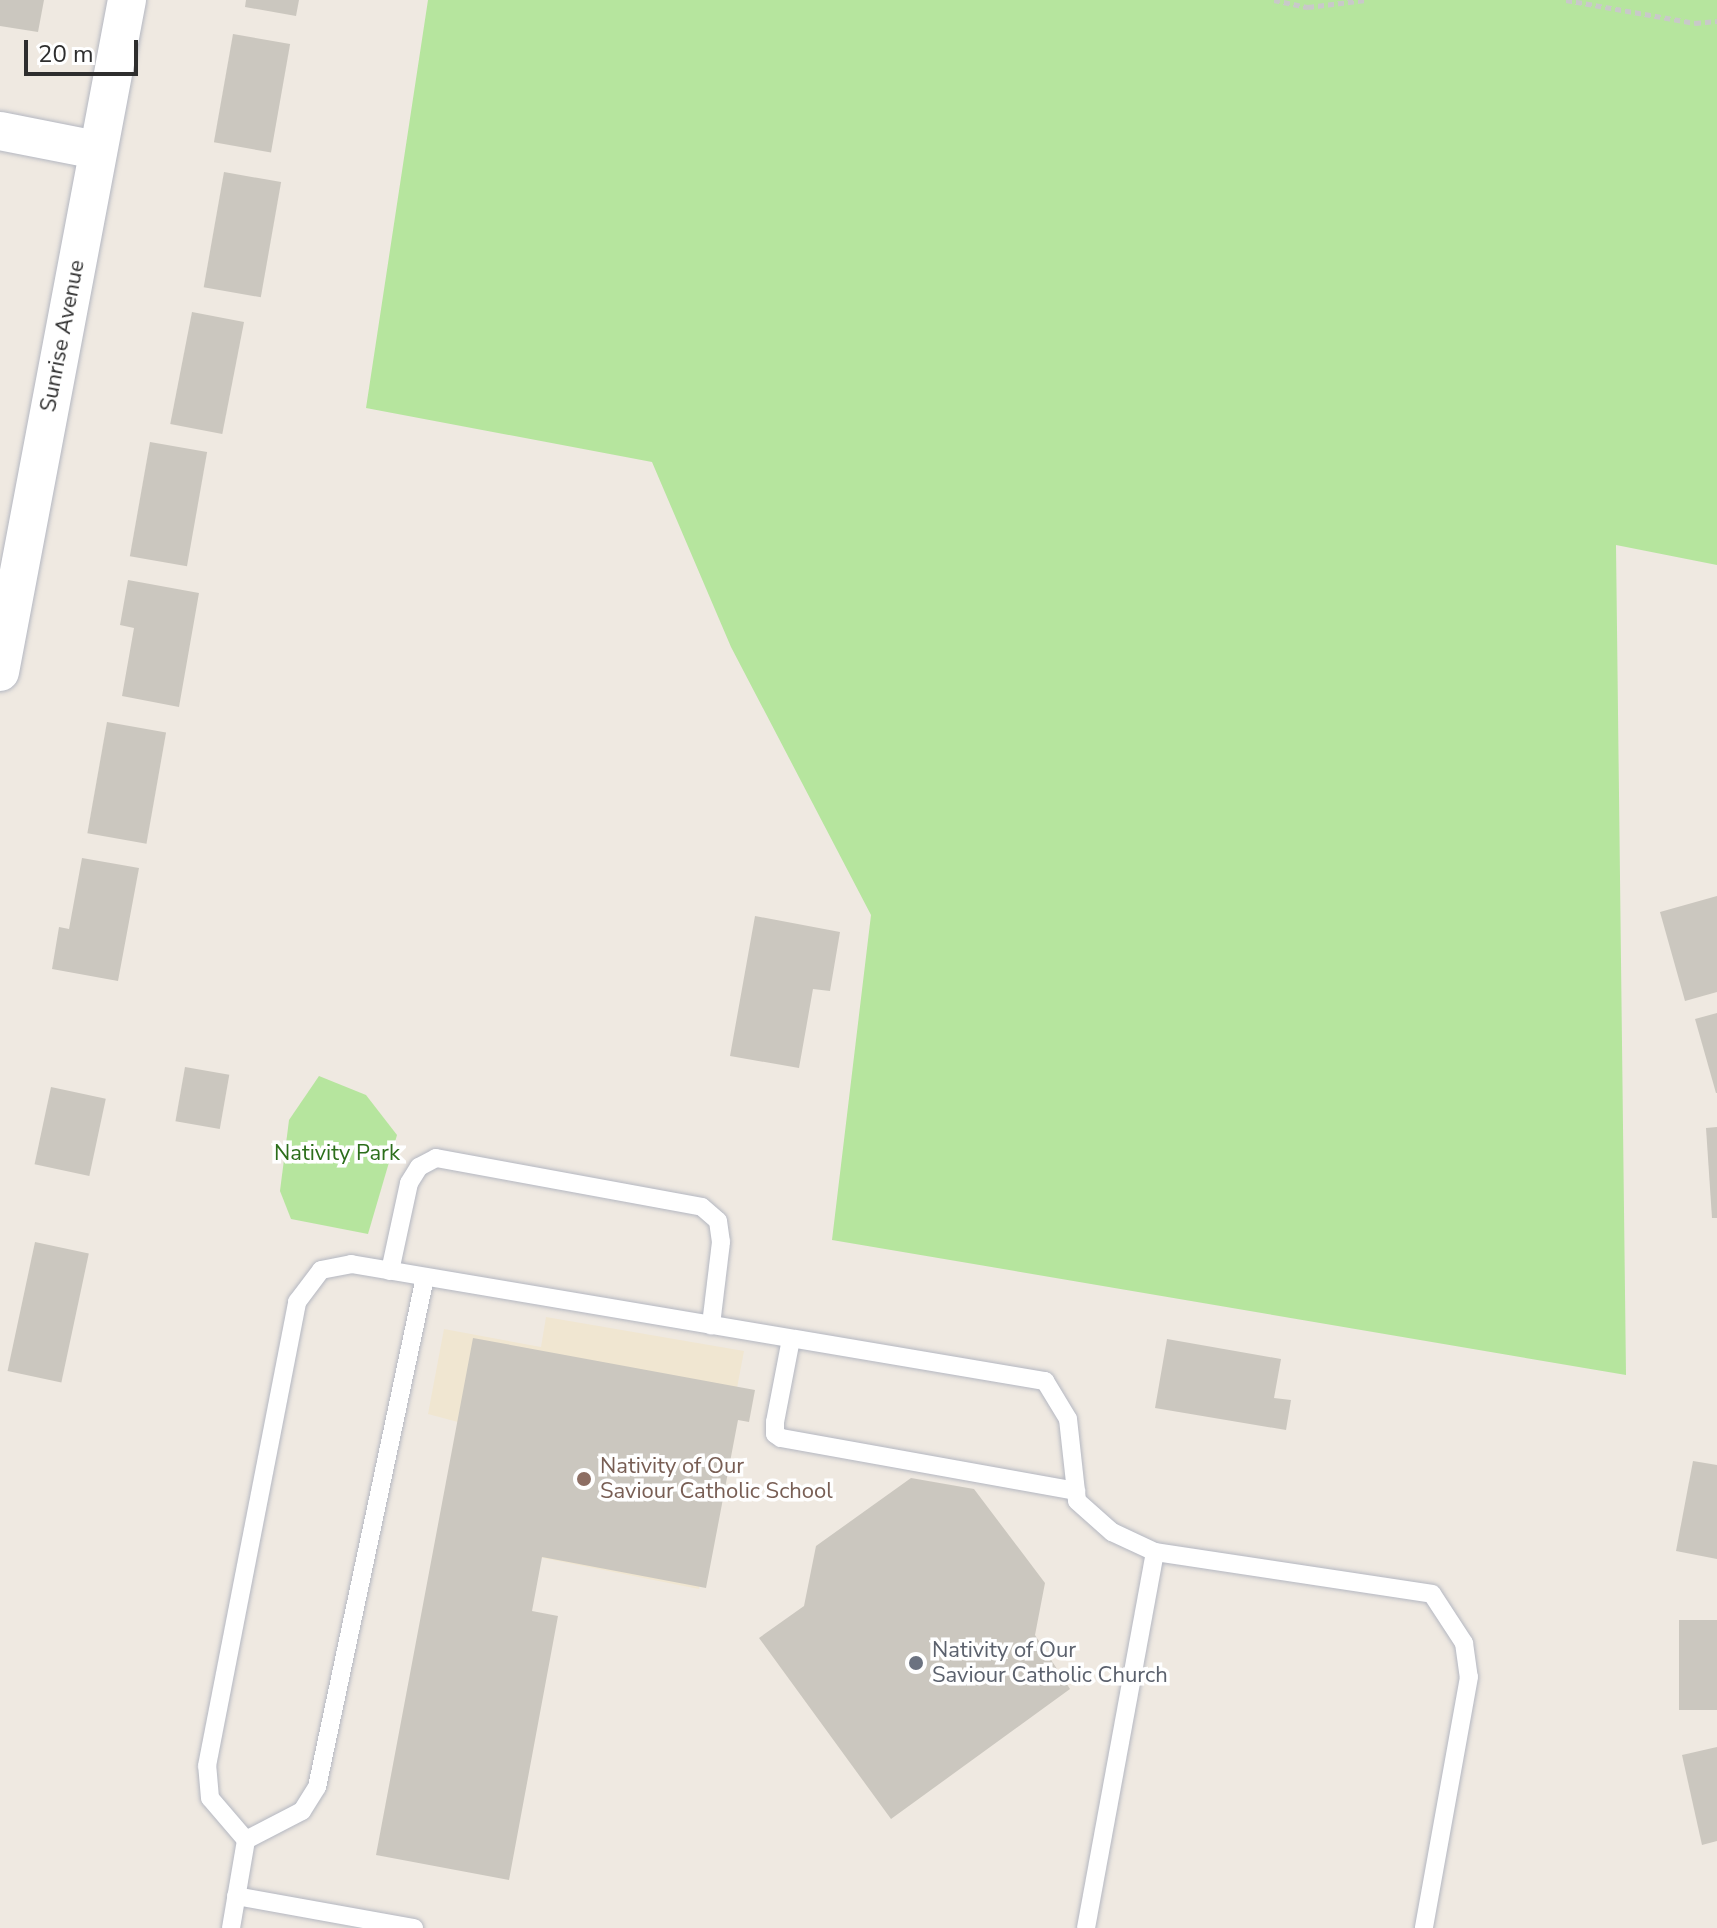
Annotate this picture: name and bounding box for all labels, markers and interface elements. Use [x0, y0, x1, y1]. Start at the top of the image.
scale bar [28, 24, 142, 74]
text: 20 m [38, 38, 94, 70]
street label: Sunrise Avenue [35, 258, 91, 414]
park label: Nativity Park [274, 1141, 400, 1167]
place label: Nativity of Our Saviour Catholic School [600, 1453, 833, 1504]
marker: Nativity of Our Saviour Catholic School [575, 1470, 593, 1488]
place label: Nativity of Our Saviour Catholic Church [932, 1637, 1168, 1688]
marker: Nativity of Our Saviour Catholic Church [907, 1654, 925, 1672]

